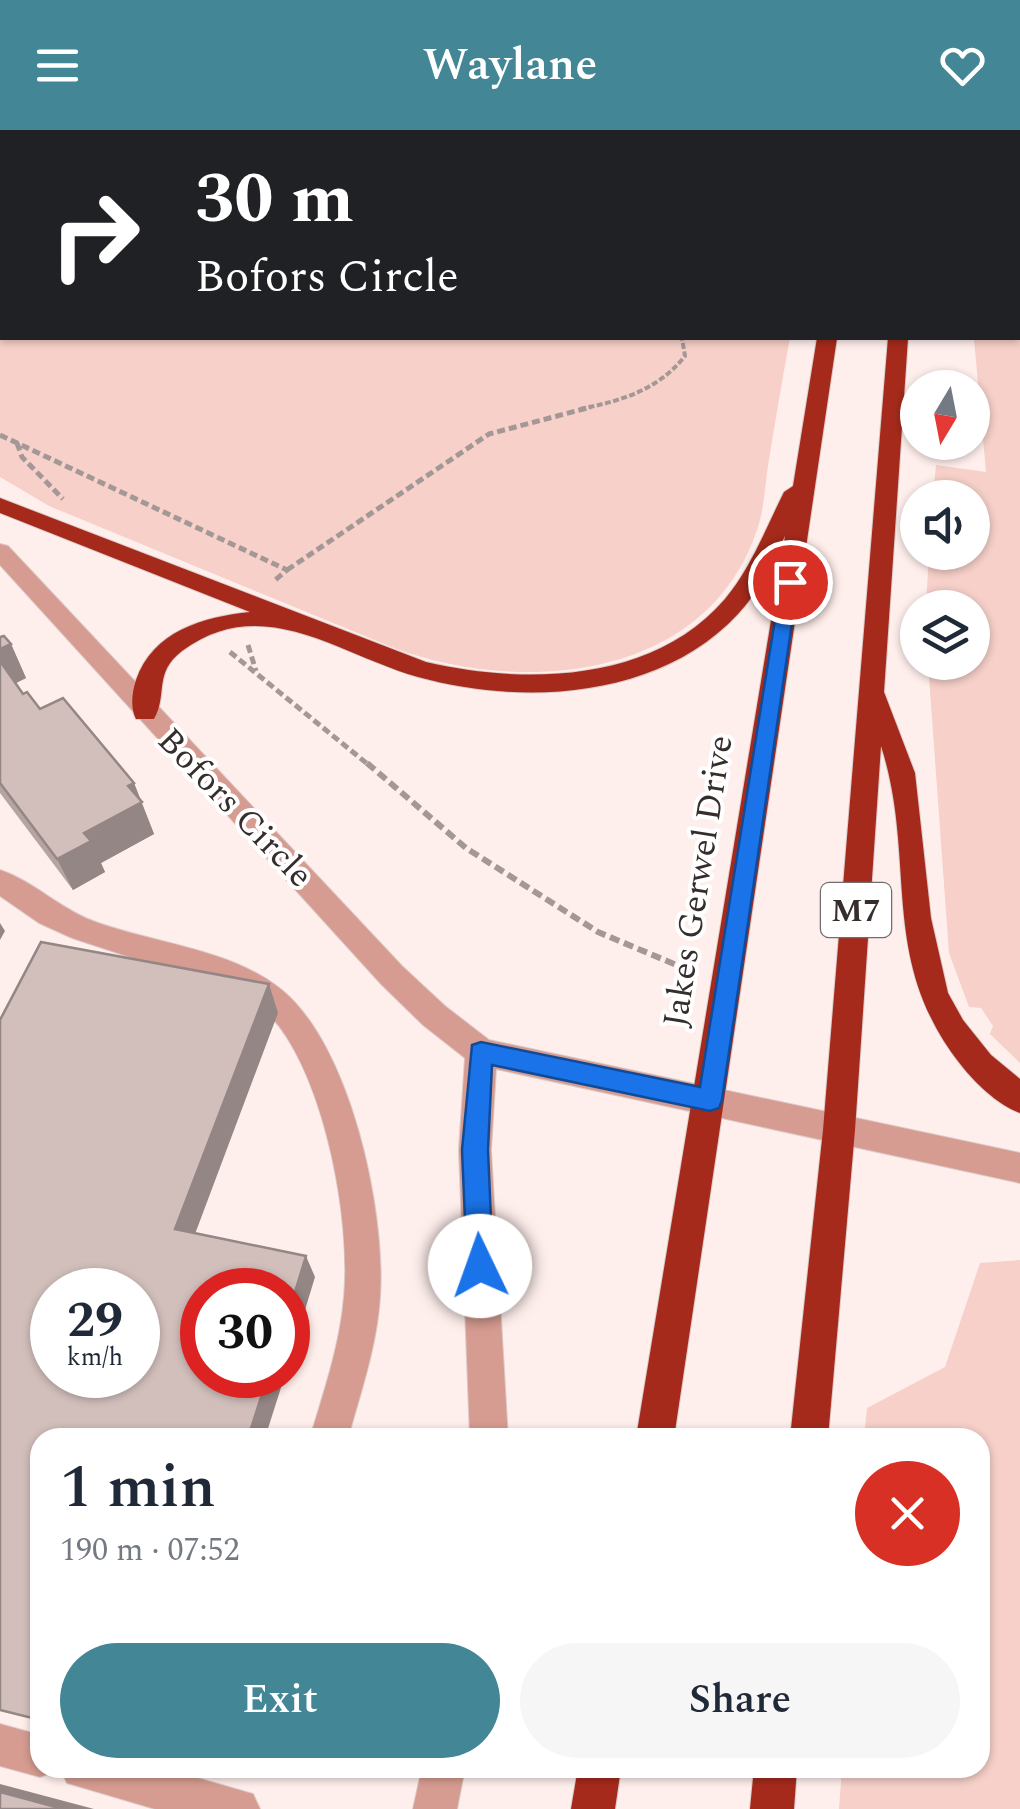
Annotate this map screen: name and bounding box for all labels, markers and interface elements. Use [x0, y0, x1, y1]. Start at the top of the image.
text: Waylane [423, 31, 597, 100]
icon: menu [30, 38, 85, 93]
icon: heart [935, 38, 990, 93]
text: 30 m [195, 147, 354, 253]
icon: right [30, 170, 160, 300]
text: Bofors Circle [195, 243, 459, 312]
north arrow [900, 370, 990, 460]
map controls [900, 370, 990, 680]
button: sound [900, 480, 990, 570]
pin [748, 540, 833, 625]
icon: arrive [763, 555, 818, 610]
button: layers [900, 590, 990, 680]
street label: Bofors Circle [145, 716, 325, 900]
street label: Jakes Gerwel Drive [649, 731, 748, 1031]
road number: M7 [821, 883, 891, 937]
position arrow [428, 1214, 532, 1318]
speed limit sign: 30 [180, 1268, 310, 1398]
text: 29 [67, 1283, 123, 1359]
text: km/h [67, 1339, 123, 1377]
text: 1 min [60, 1442, 216, 1534]
button: close [855, 1461, 960, 1566]
text: 190 m · 07:52 [60, 1526, 240, 1575]
button: Exit [60, 1643, 500, 1758]
button: Share [520, 1643, 960, 1758]

